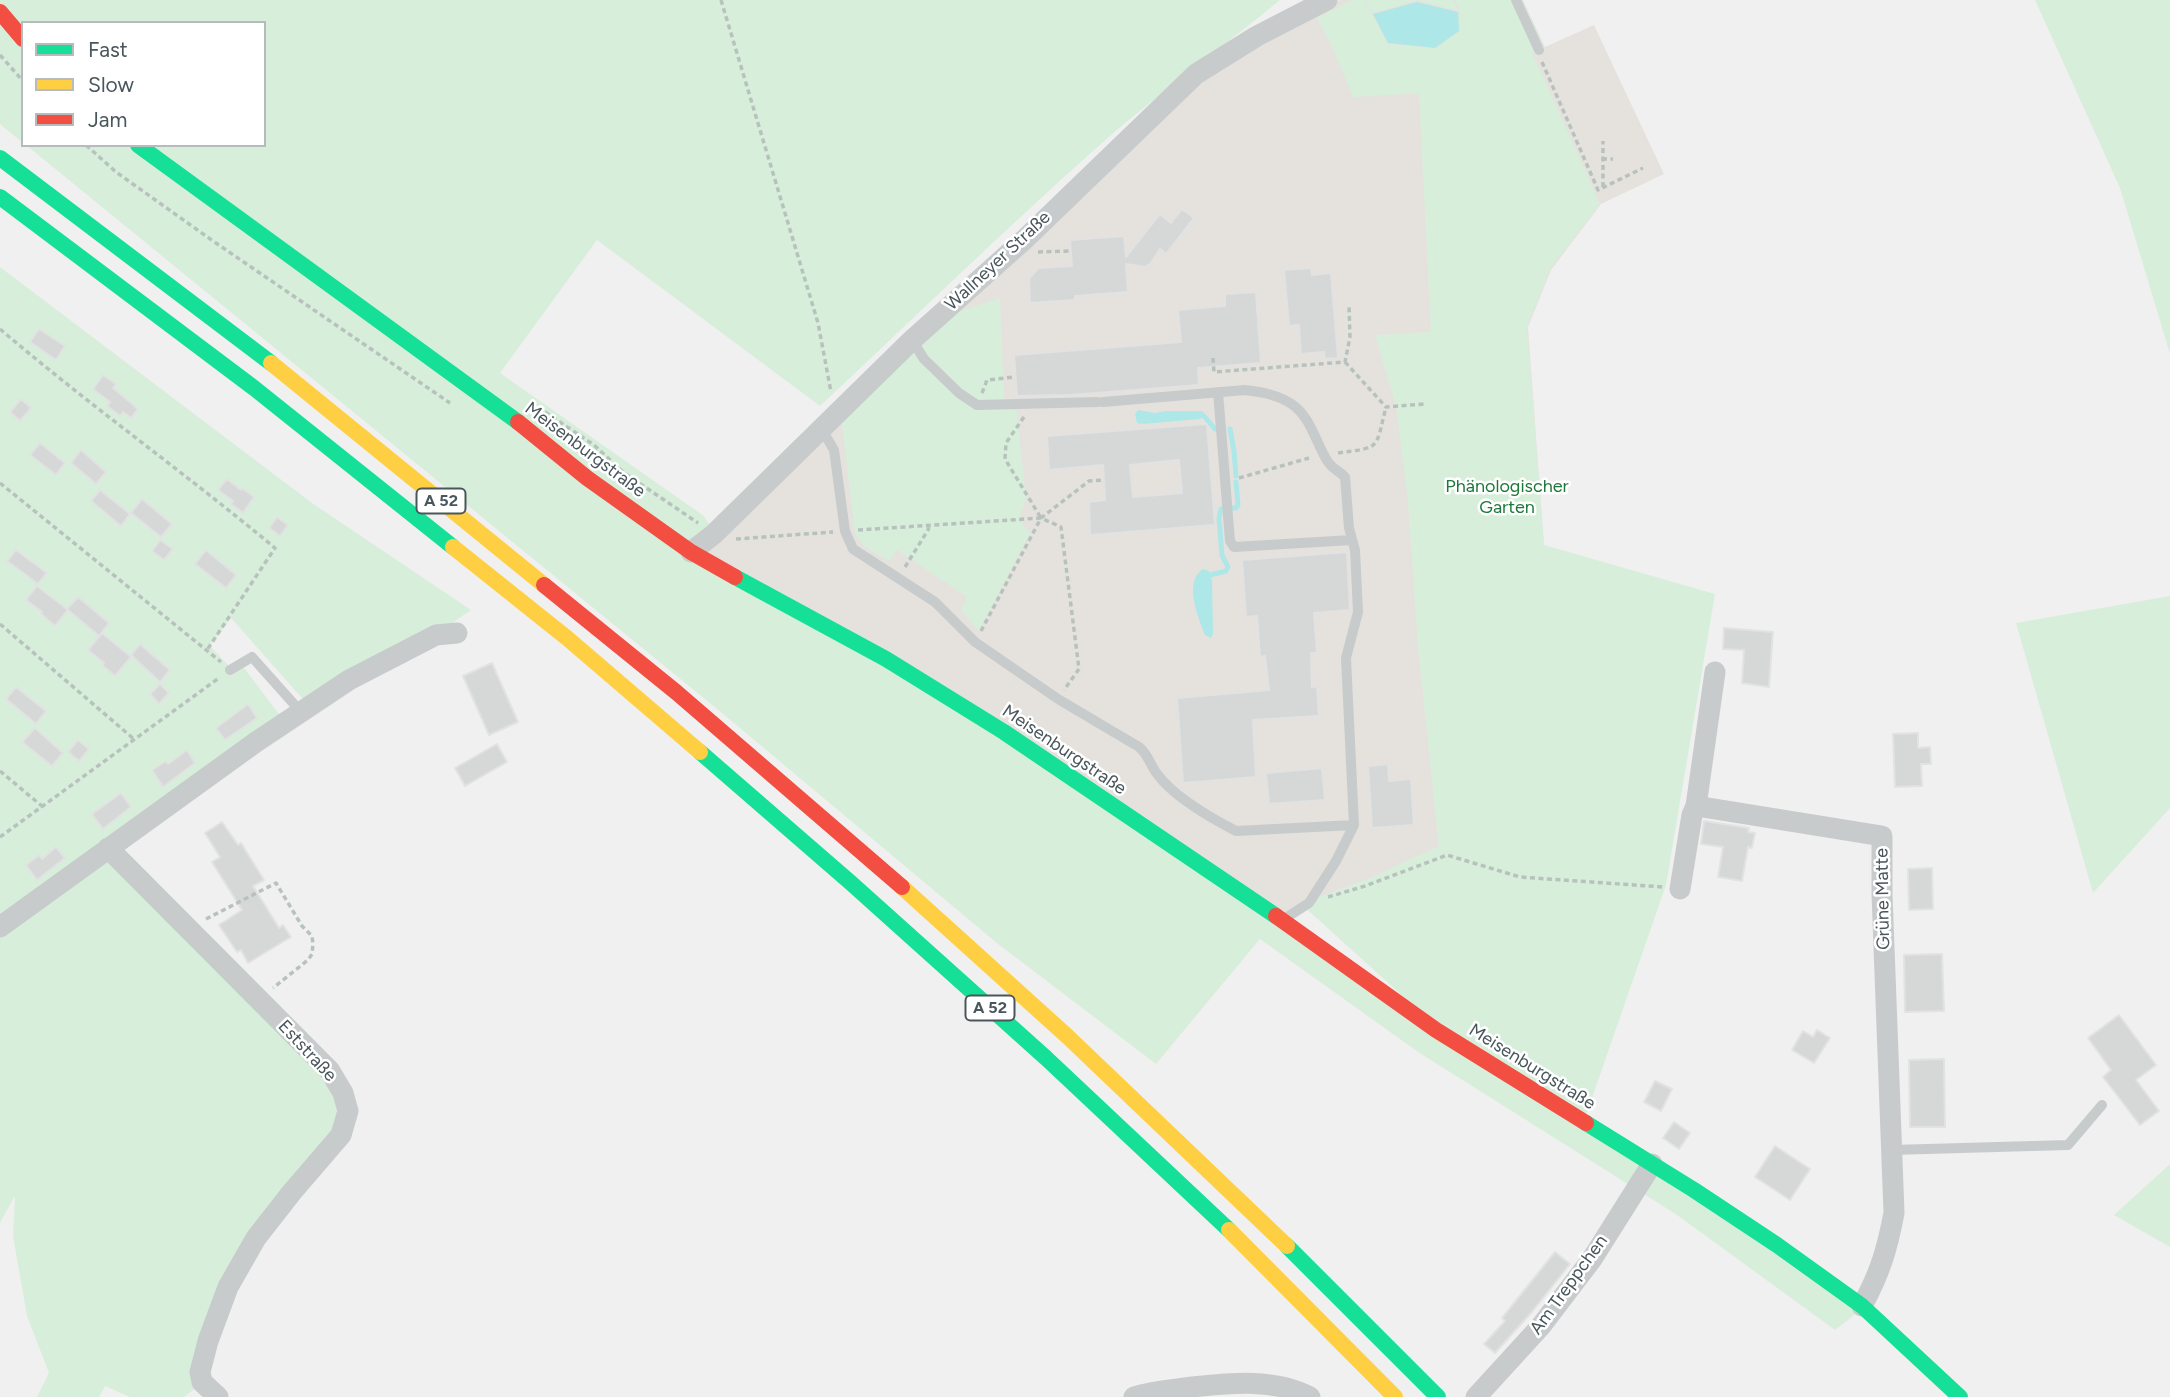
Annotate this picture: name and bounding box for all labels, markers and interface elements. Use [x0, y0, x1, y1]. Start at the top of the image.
legend [21, 21, 266, 147]
text: Fast [88, 37, 128, 62]
text: Slow [88, 72, 134, 97]
text: Jam [88, 107, 127, 132]
street label: Wallneyer Straße [941, 207, 1055, 315]
street label: Meisenburgstraße [521, 398, 649, 502]
park label: Phänologischer Garten [1445, 476, 1569, 518]
road number: A 52 [416, 488, 466, 514]
street label: Meisenburgstraße [998, 700, 1130, 800]
street label: Grüne Matte [1871, 848, 1895, 950]
road number: A 52 [965, 996, 1014, 1020]
street label: Eststraße [273, 1016, 341, 1086]
street label: Meisenburgstraße [1465, 1019, 1599, 1115]
street label: Am Treppchen [1526, 1231, 1612, 1339]

